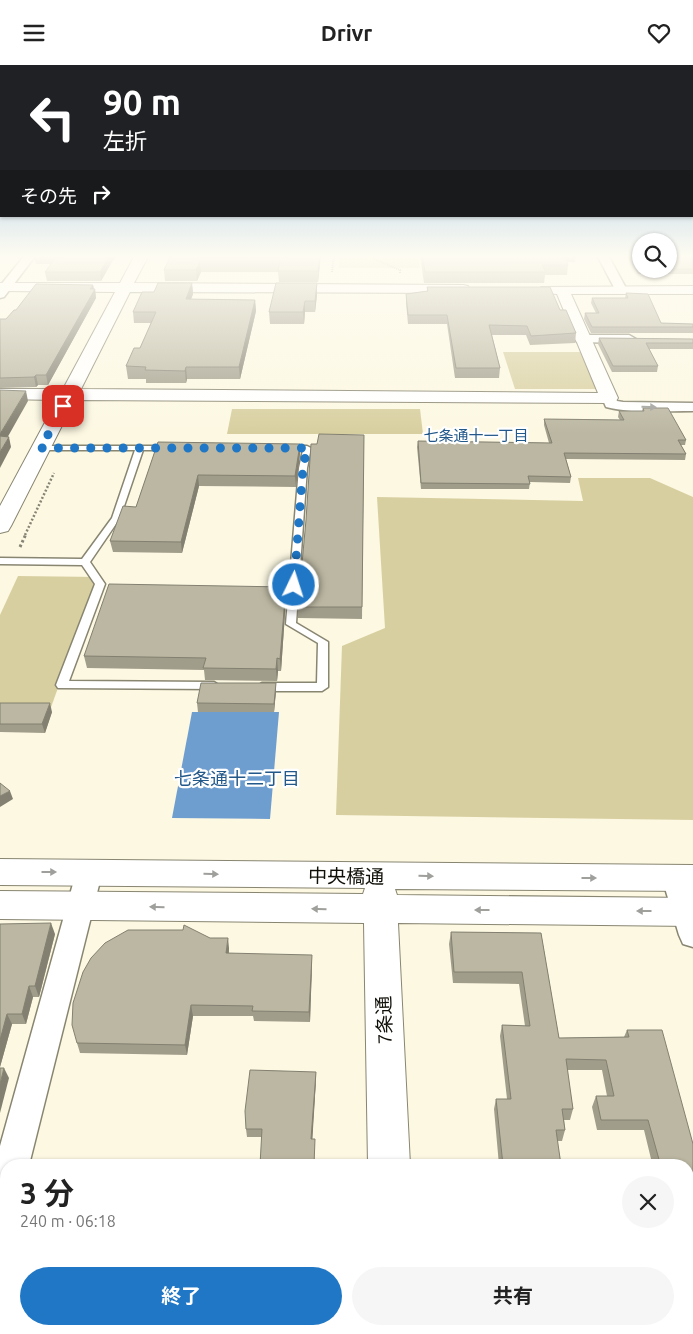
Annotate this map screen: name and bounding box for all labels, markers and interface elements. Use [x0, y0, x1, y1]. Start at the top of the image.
icon: menu [20, 19, 48, 47]
icon: heart [645, 19, 673, 47]
text: Drivr [321, 20, 372, 45]
text: 90 m [103, 82, 181, 122]
icon: left [20, 85, 85, 150]
text: 左折 [103, 128, 147, 153]
icon: right [87, 180, 115, 208]
text: その先 [20, 185, 77, 207]
map controls [632, 233, 677, 278]
button: search [632, 233, 677, 278]
pin [42, 385, 84, 427]
icon: arrive [49, 392, 77, 420]
one-way arrow [641, 403, 657, 411]
district label: 七条通十一丁目 [423, 427, 529, 444]
position arrow [267, 558, 319, 610]
district label: 七条通十二丁目 [174, 768, 300, 788]
street label: 中央橋通 [308, 864, 384, 888]
one-way arrow [41, 868, 57, 876]
one-way arrow [203, 870, 219, 878]
one-way arrow [418, 872, 434, 880]
one-way arrow [581, 874, 597, 882]
one-way arrow [149, 902, 165, 910]
one-way arrow [311, 904, 327, 912]
one-way arrow [474, 906, 490, 914]
one-way arrow [636, 907, 652, 915]
street label: 7条通 [372, 995, 396, 1045]
text: 3 分 [20, 1176, 74, 1210]
button: close [622, 1176, 674, 1228]
text: 240 m · 06:18 [20, 1212, 116, 1230]
button: 終了 [20, 1267, 342, 1325]
button: 共有 [352, 1267, 674, 1325]

